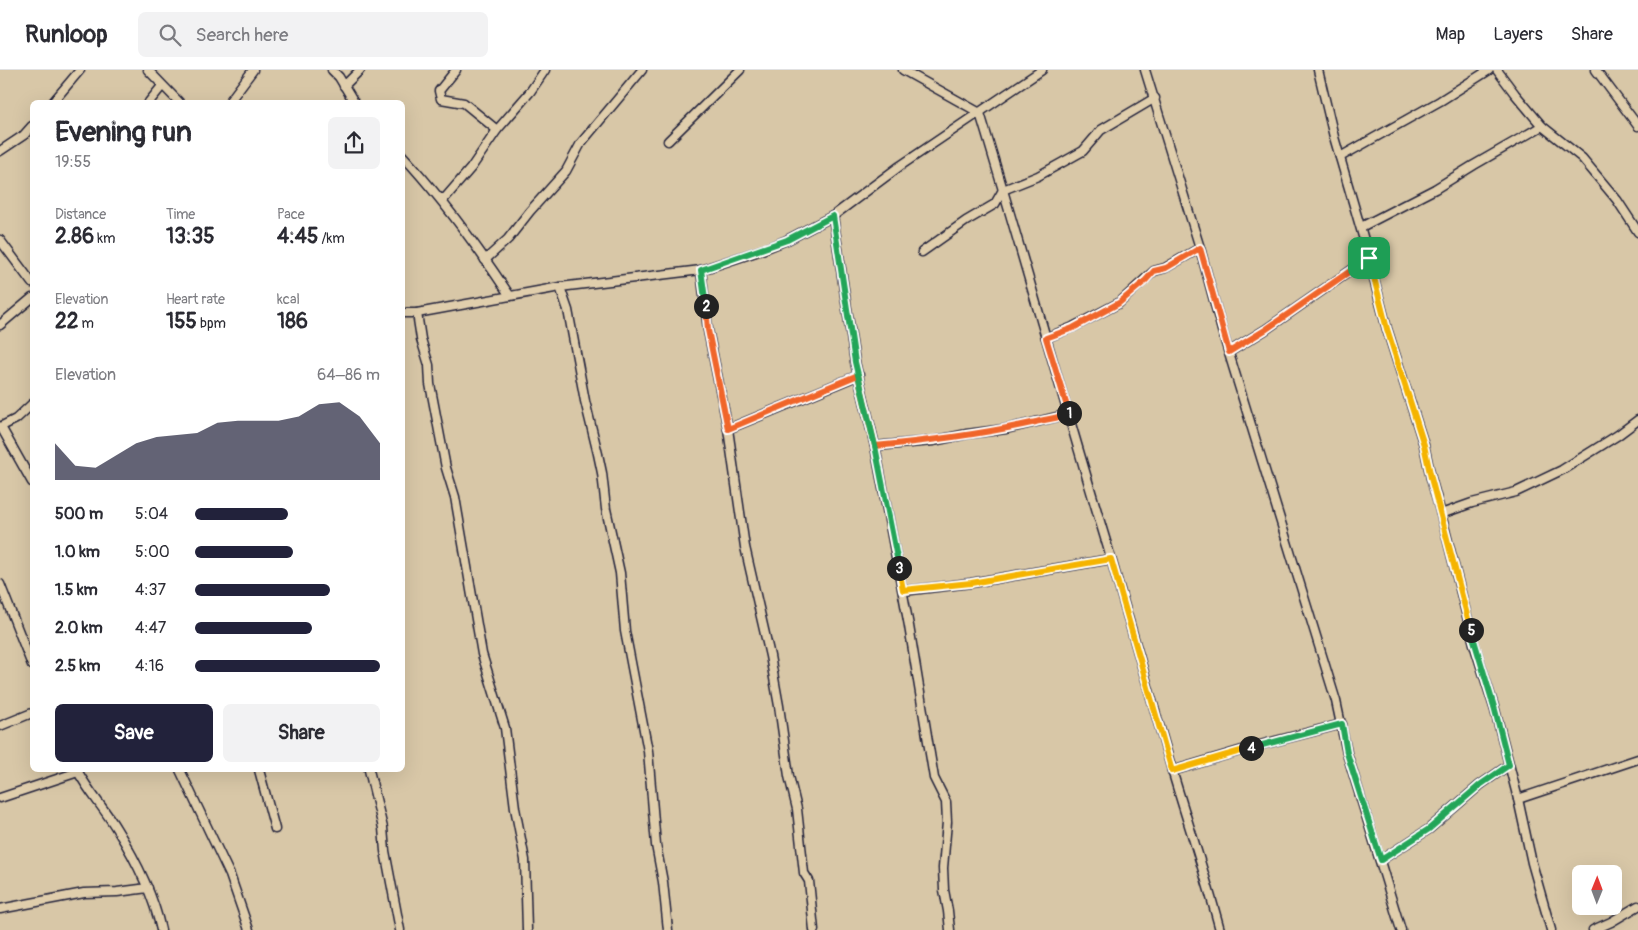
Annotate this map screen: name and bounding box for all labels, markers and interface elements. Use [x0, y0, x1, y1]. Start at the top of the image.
search box [138, 12, 488, 57]
text: Runloop [25, 20, 108, 49]
icon: search [156, 21, 184, 49]
text: Search here [196, 23, 288, 47]
text: Map [1436, 23, 1465, 46]
text: Layers [1493, 23, 1543, 46]
text: Share [1571, 23, 1613, 46]
text: Evening run [55, 115, 192, 150]
button: share [328, 117, 380, 169]
text: 19:55 [55, 152, 91, 172]
text: Distance [55, 206, 106, 223]
text: Time [166, 206, 195, 223]
text: Pace [277, 206, 305, 223]
text: 2.86 [55, 223, 94, 250]
text: 13:35 [166, 223, 215, 250]
text: 4:45 [277, 223, 318, 250]
text: km [94, 230, 115, 247]
text: /km [318, 230, 345, 247]
pin [1348, 237, 1390, 279]
icon: arrive [1355, 244, 1383, 272]
text: Elevation [55, 291, 108, 308]
text: Heart rate [166, 291, 225, 308]
text: kcal [277, 291, 300, 308]
pin: 2 [694, 294, 718, 318]
text: 2 [703, 298, 710, 315]
text: 22 [55, 308, 78, 335]
text: 155 [166, 308, 197, 335]
text: 186 [277, 308, 308, 335]
text: m [78, 315, 94, 332]
text: bpm [197, 315, 226, 332]
text: Elevation [55, 365, 116, 385]
text: 64–86 m [317, 365, 380, 385]
pin: 1 [1056, 400, 1082, 426]
text: 1 [1067, 405, 1072, 422]
text: 500 m [55, 504, 103, 524]
text: 5:04 [135, 504, 168, 524]
text: 1.0 km [55, 542, 100, 562]
text: 5:00 [135, 542, 170, 562]
pin: 3 [886, 556, 912, 580]
text: 3 [896, 560, 903, 577]
text: 1.5 km [55, 580, 98, 600]
text: 4:37 [135, 580, 166, 600]
text: 2.0 km [55, 618, 103, 638]
text: 4:47 [135, 618, 166, 638]
pin: 5 [1458, 618, 1484, 642]
text: 5 [1468, 622, 1475, 639]
text: 2.5 km [55, 656, 100, 676]
text: 4:16 [135, 656, 164, 676]
button: Save [55, 704, 213, 762]
button: Share [223, 704, 380, 762]
pin: 4 [1238, 736, 1264, 760]
text: 4 [1247, 740, 1256, 757]
north arrow [1572, 865, 1622, 915]
map controls [1572, 865, 1622, 915]

